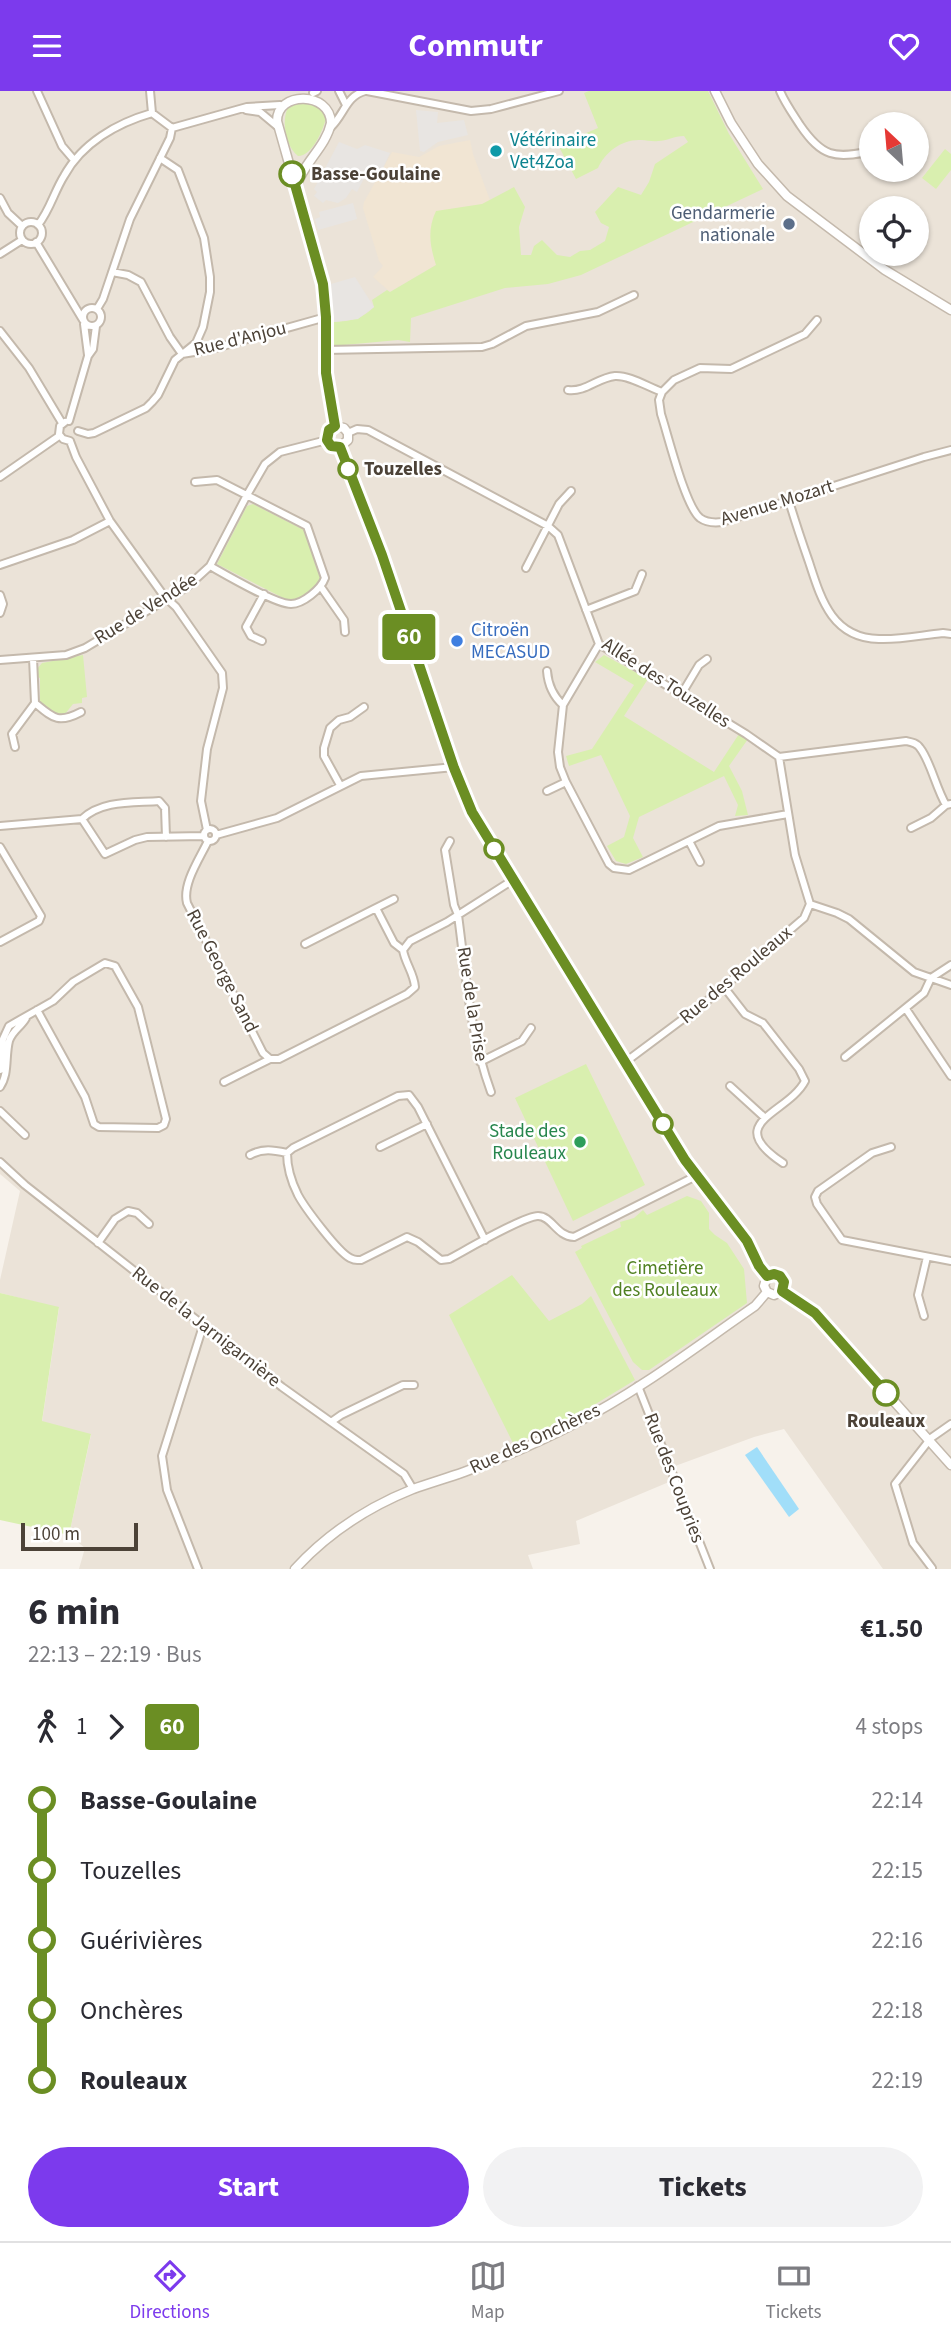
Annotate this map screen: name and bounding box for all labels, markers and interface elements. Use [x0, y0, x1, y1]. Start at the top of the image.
text: Commutr [408, 23, 543, 69]
icon: menu [28, 27, 66, 65]
icon: heart [885, 27, 923, 65]
north arrow [859, 112, 929, 182]
map controls [859, 112, 929, 266]
place label: Vétérinaire Vet4Zoa [510, 127, 596, 176]
marker: Vétérinaire Vet4Zoa [488, 143, 504, 159]
marker: Basse-Goulaine [279, 161, 305, 187]
place label: Basse-Goulaine [311, 161, 441, 188]
button: locate [859, 196, 929, 266]
place label: Gendarmerie nationale [671, 200, 775, 249]
marker: Gendarmerie nationale [781, 216, 797, 232]
street label: Rue d'Anjou [191, 314, 289, 364]
place label: Touzelles [364, 456, 442, 483]
marker: Touzelles [338, 459, 358, 479]
street label: Avenue Mozart [717, 473, 837, 533]
street label: Rue de Vendée [89, 567, 203, 651]
line badge: 60 [378, 614, 440, 660]
place label: Citroën MECASUD [471, 617, 550, 666]
text: 60 [396, 619, 422, 654]
street label: Allée des Touzelles [596, 631, 736, 735]
marker: Citroën MECASUD [449, 633, 465, 649]
unlabelled marker [484, 839, 504, 859]
street label: Rue George Sand [179, 905, 265, 1037]
street label: Rue des Rouleaux [674, 919, 799, 1030]
street label: Rue de la Prise [450, 945, 494, 1063]
unlabelled marker [653, 1114, 673, 1134]
place label: Stade des Rouleaux [489, 1118, 567, 1167]
marker: Stade des Rouleaux [572, 1134, 588, 1150]
park label: Cimetière des Rouleaux [612, 1255, 718, 1304]
street label: Rue de la Jarnigarnière [126, 1260, 286, 1394]
marker: Rouleaux [873, 1380, 899, 1406]
street label: Rue des Onchères [465, 1397, 605, 1481]
place label: Rouleaux [847, 1408, 925, 1435]
street label: Rue des Coupries [637, 1409, 711, 1547]
scale bar [21, 1520, 138, 1552]
text: 100 m [32, 1521, 80, 1548]
text: 6 min [28, 1585, 120, 1639]
text: €1.50 [860, 1610, 923, 1647]
text: 22:13 – 22:19 · Bus [28, 1638, 202, 1671]
icon: walk [28, 1708, 66, 1746]
icon: forward [97, 1708, 135, 1746]
text: 60 [159, 1709, 185, 1744]
text: 1 [76, 1710, 87, 1743]
text: 4 stops [856, 1710, 923, 1743]
text: Basse-Goulaine [80, 1782, 257, 1819]
text: 22:14 [872, 1784, 923, 1817]
text: Touzelles [80, 1852, 181, 1889]
text: 22:15 [872, 1854, 923, 1887]
text: Guérivières [80, 1922, 203, 1959]
text: 22:16 [872, 1924, 923, 1957]
text: Onchères [80, 1992, 183, 2029]
text: 22:18 [872, 1994, 923, 2027]
text: Rouleaux [80, 2062, 187, 2099]
text: 22:19 [872, 2064, 923, 2097]
button: Start [28, 2147, 469, 2227]
button: Tickets [483, 2147, 923, 2227]
tab: Directions [129, 2257, 210, 2326]
tab: Map [469, 2257, 507, 2326]
tab: Tickets [766, 2257, 822, 2326]

